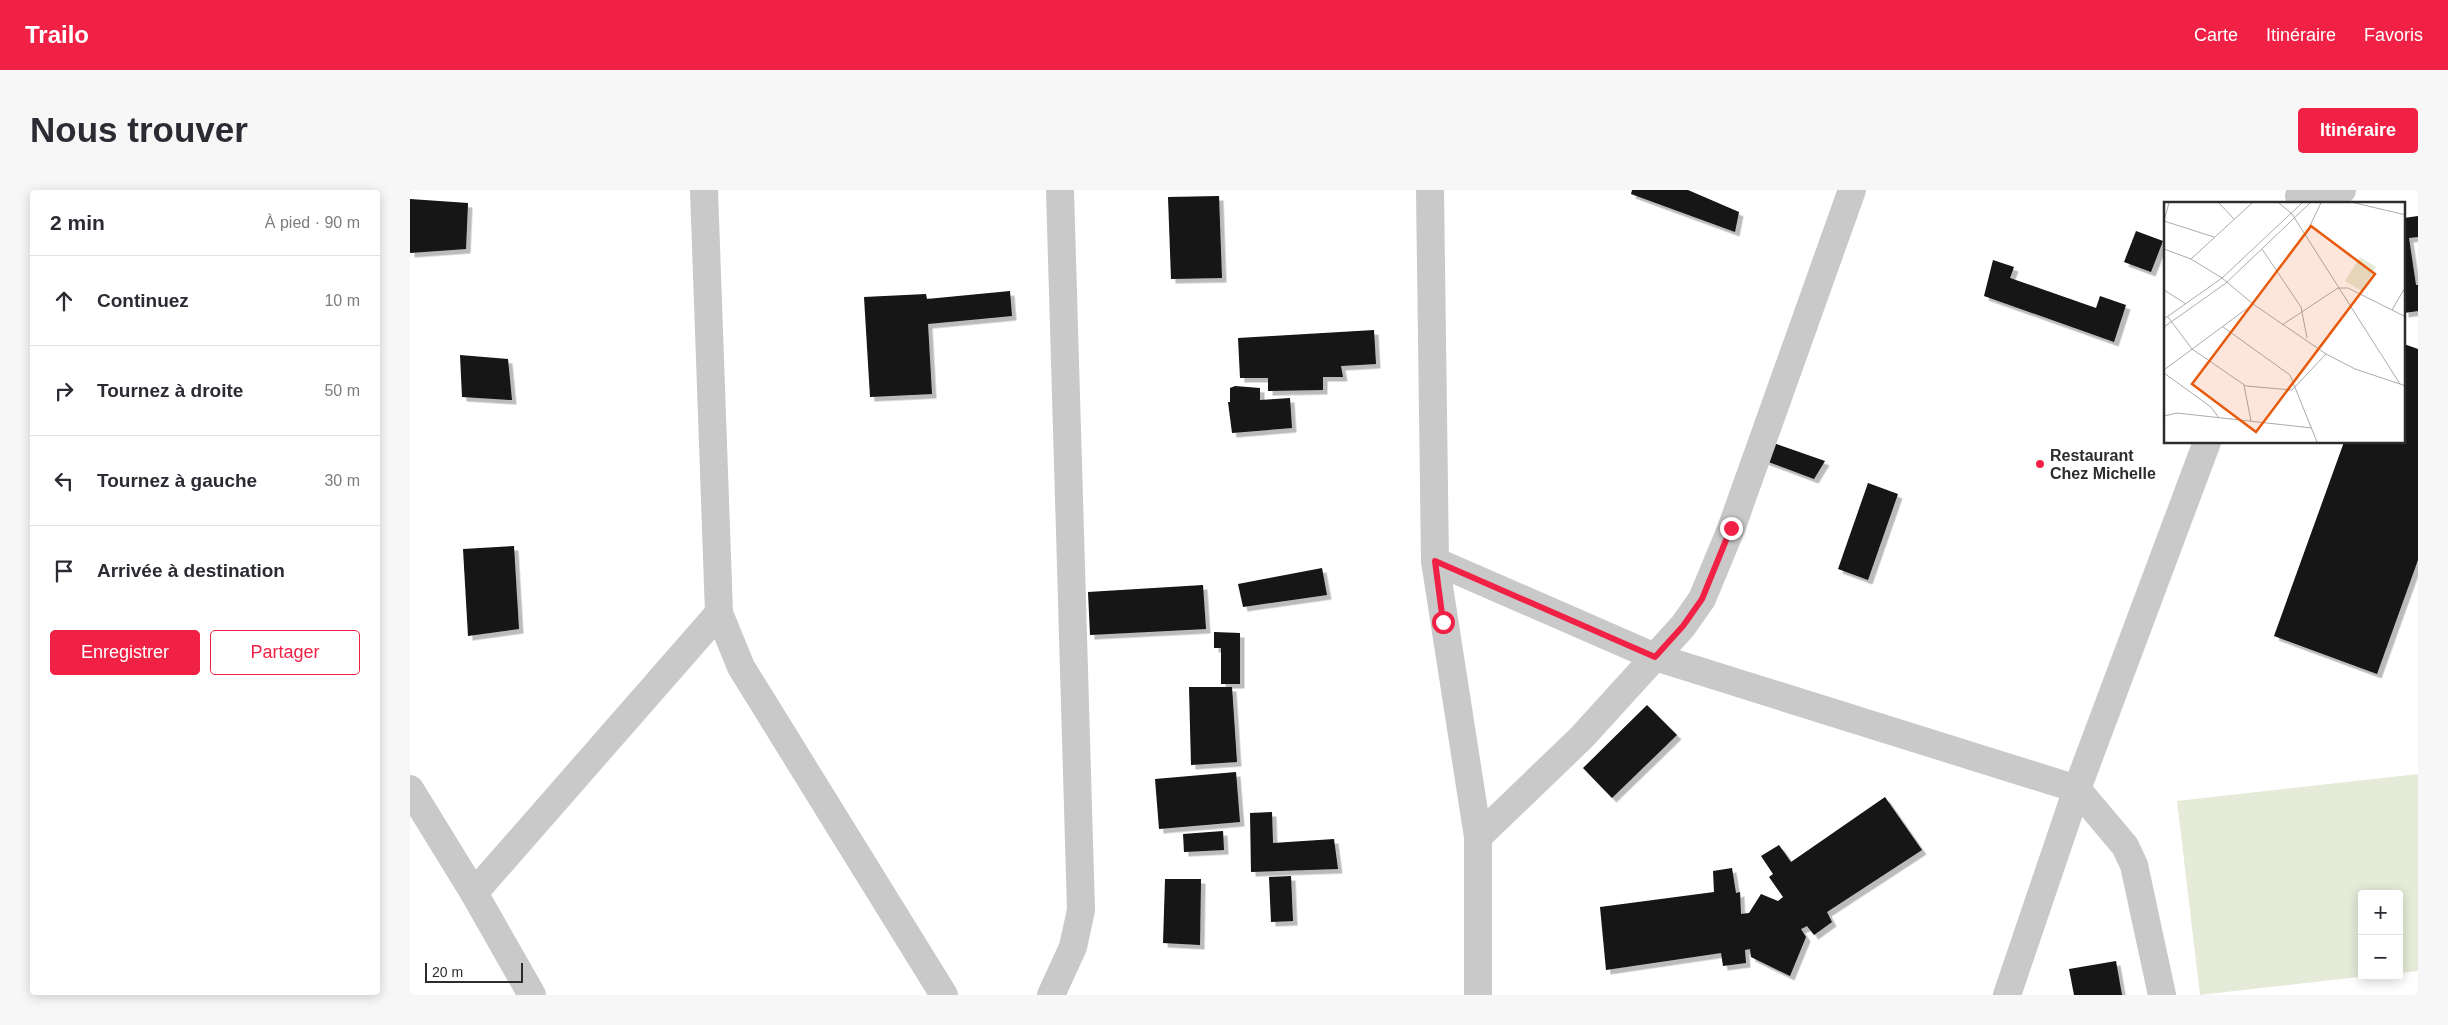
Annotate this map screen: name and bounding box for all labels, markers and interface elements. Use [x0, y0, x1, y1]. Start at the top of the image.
text: Trailo [25, 21, 89, 48]
text: Carte [2194, 25, 2238, 45]
text: Itinéraire [2266, 25, 2336, 45]
text: Favoris [2364, 25, 2423, 45]
button: Itinéraire [2298, 108, 2418, 153]
text: Nous trouver [30, 110, 248, 149]
inset map [2164, 202, 2406, 444]
text: 2 min [50, 211, 105, 234]
text: À pied · 90 m [265, 214, 360, 231]
icon: ahead [50, 287, 78, 315]
text: Continuez [97, 290, 189, 311]
text: 10 m [324, 292, 360, 309]
icon: right [50, 377, 78, 405]
text: Tournez à droite [97, 380, 243, 401]
text: 50 m [324, 382, 360, 399]
place label: Restaurant Chez Michelle [2050, 447, 2156, 482]
marker: Restaurant Chez Michelle [2034, 458, 2046, 470]
icon: left [50, 467, 78, 495]
text: Tournez à gauche [97, 470, 257, 491]
text: 30 m [324, 472, 360, 489]
route end [1720, 517, 1743, 540]
icon: arrive [50, 557, 78, 585]
text: Arrivée à destination [97, 560, 285, 581]
route start [1432, 611, 1455, 634]
button: Enregistrer [50, 630, 200, 675]
button: Partager [210, 630, 360, 675]
map controls [2358, 890, 2403, 980]
button: + [2358, 890, 2403, 935]
button: − [2358, 935, 2403, 980]
scale bar [425, 960, 522, 983]
text: 20 m [432, 964, 463, 980]

